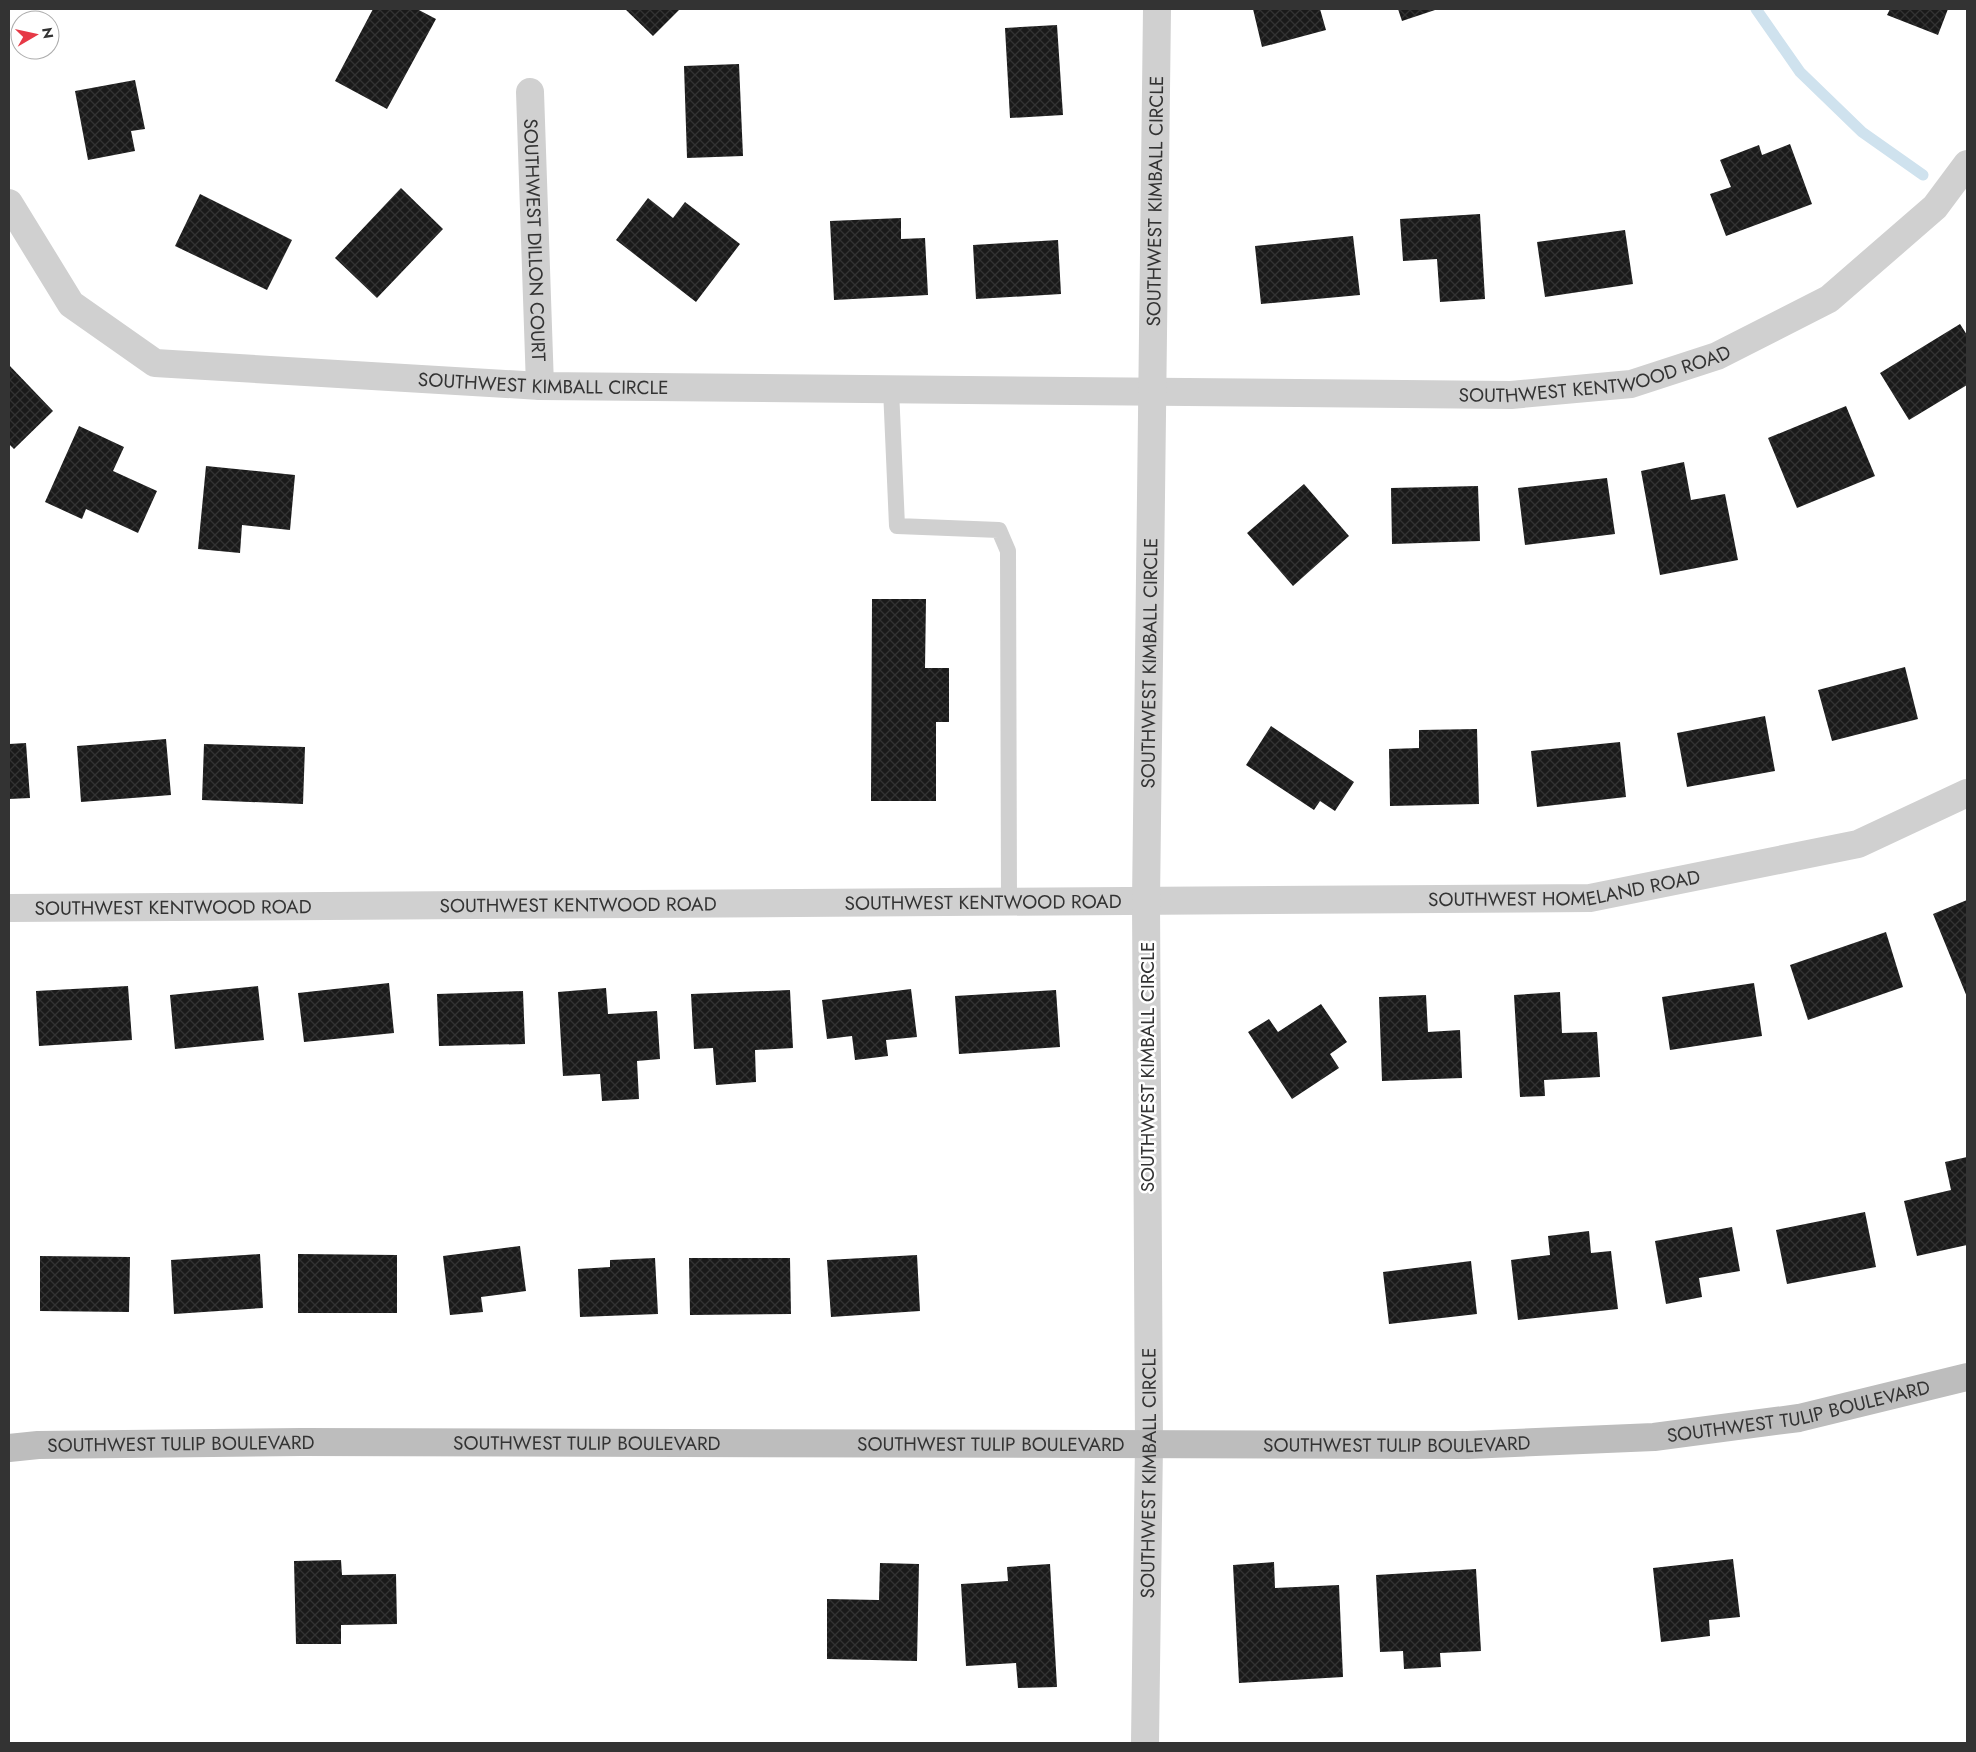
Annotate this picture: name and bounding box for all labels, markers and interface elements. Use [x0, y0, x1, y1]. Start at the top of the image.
north arrow [10, 10, 60, 60]
text: N [37, 26, 59, 40]
street label: SOUTHWEST KIMBALL CIRCLE [1140, 76, 1170, 327]
street label: SOUTHWEST DILLON COURT [517, 118, 553, 362]
street label: SOUTHWEST KENTWOOD ROAD [1458, 338, 1735, 409]
street label: SOUTHWEST KIMBALL CIRCLE [417, 365, 669, 401]
street label: SOUTHWEST KIMBALL CIRCLE [1134, 537, 1164, 789]
street label: SOUTHWEST HOMELAND ROAD [1428, 863, 1703, 913]
street label: SOUTHWEST KENTWOOD ROAD [844, 887, 1122, 916]
street label: SOUTHWEST KENTWOOD ROAD [439, 890, 717, 919]
street label: SOUTHWEST KENTWOOD ROAD [34, 893, 312, 921]
street label: SOUTHWEST KIMBALL CIRCLE [1134, 942, 1161, 1192]
street label: SOUTHWEST KIMBALL CIRCLE [1133, 1348, 1163, 1599]
street label: SOUTHWEST TULIP BOULEVARD [1665, 1373, 1933, 1449]
street label: SOUTHWEST TULIP BOULEVARD [47, 1428, 315, 1458]
street label: SOUTHWEST TULIP BOULEVARD [453, 1429, 721, 1457]
street label: SOUTHWEST TULIP BOULEVARD [1263, 1429, 1531, 1459]
street label: SOUTHWEST TULIP BOULEVARD [857, 1430, 1125, 1458]

